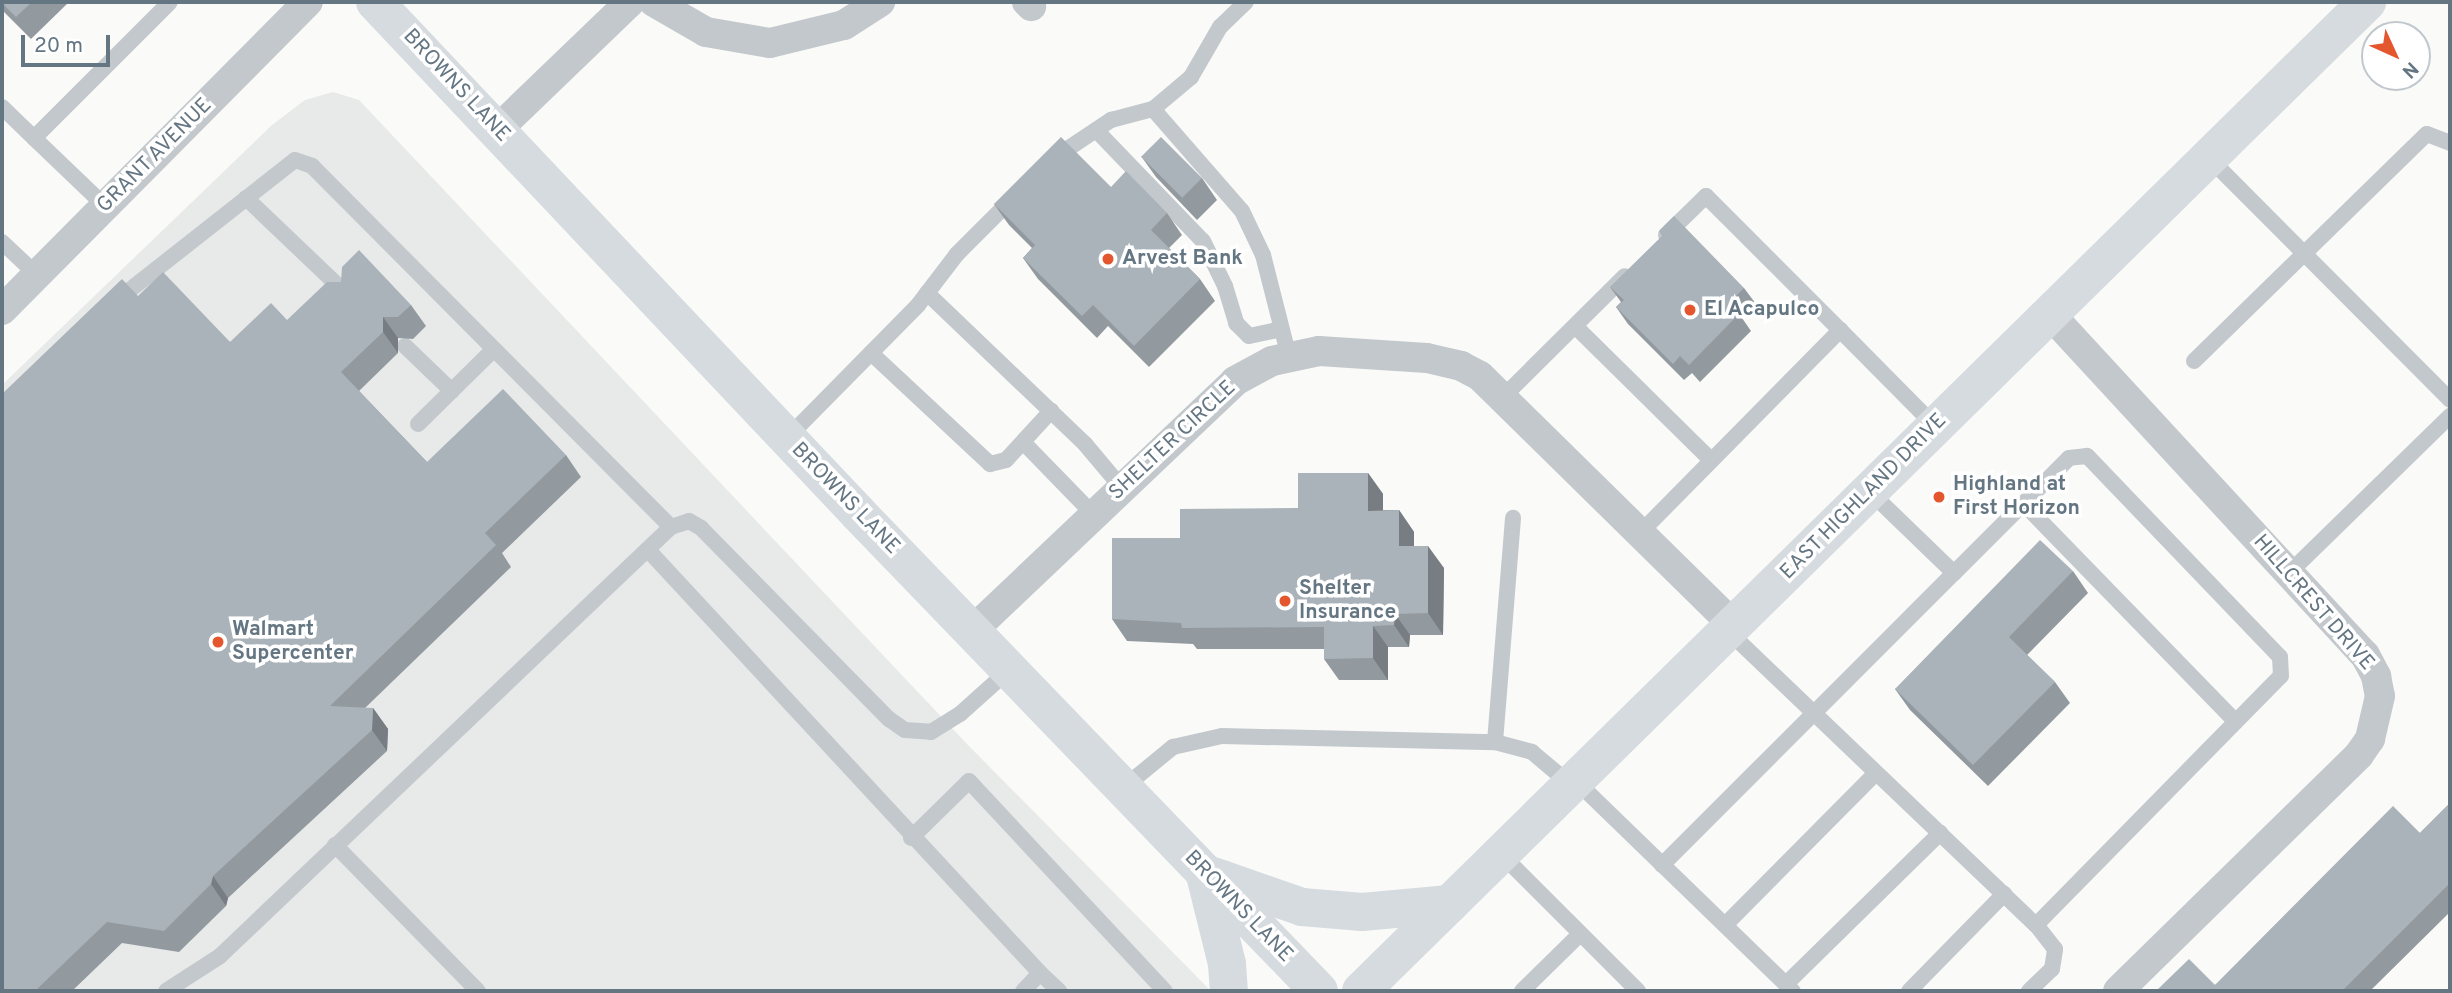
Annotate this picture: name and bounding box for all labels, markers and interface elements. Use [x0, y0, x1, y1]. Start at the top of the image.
scale bar [24, 21, 114, 65]
north arrow [2361, 21, 2431, 91]
street label: BROWNS LANE [397, 24, 515, 148]
text: 20 m [34, 33, 83, 60]
text: N [2396, 56, 2423, 83]
street label: GRANT AVENUE [92, 93, 218, 219]
place label: Arvest Bank [1122, 246, 1243, 272]
marker: Arvest Bank [1100, 251, 1116, 267]
place label: El Acapulco [1704, 297, 1820, 323]
marker: El Acapulco [1682, 302, 1698, 318]
street label: SHELTER CIRCLE [1104, 376, 1242, 506]
street label: EAST HIGHLAND DRIVE [1775, 408, 1953, 586]
street label: BROWNS LANE [785, 438, 905, 560]
place label: Highland at First Horizon [1953, 472, 2080, 522]
marker: Highland at First Horizon [1931, 489, 1947, 505]
street label: HILLCREST DRIVE [2247, 530, 2379, 676]
place label: Shelter Insurance [1299, 576, 1396, 626]
marker: Shelter Insurance [1277, 593, 1293, 609]
place label: Walmart Supercenter [232, 617, 353, 667]
marker: Walmart Supercenter [210, 634, 226, 650]
street label: BROWNS LANE [1178, 846, 1298, 968]

